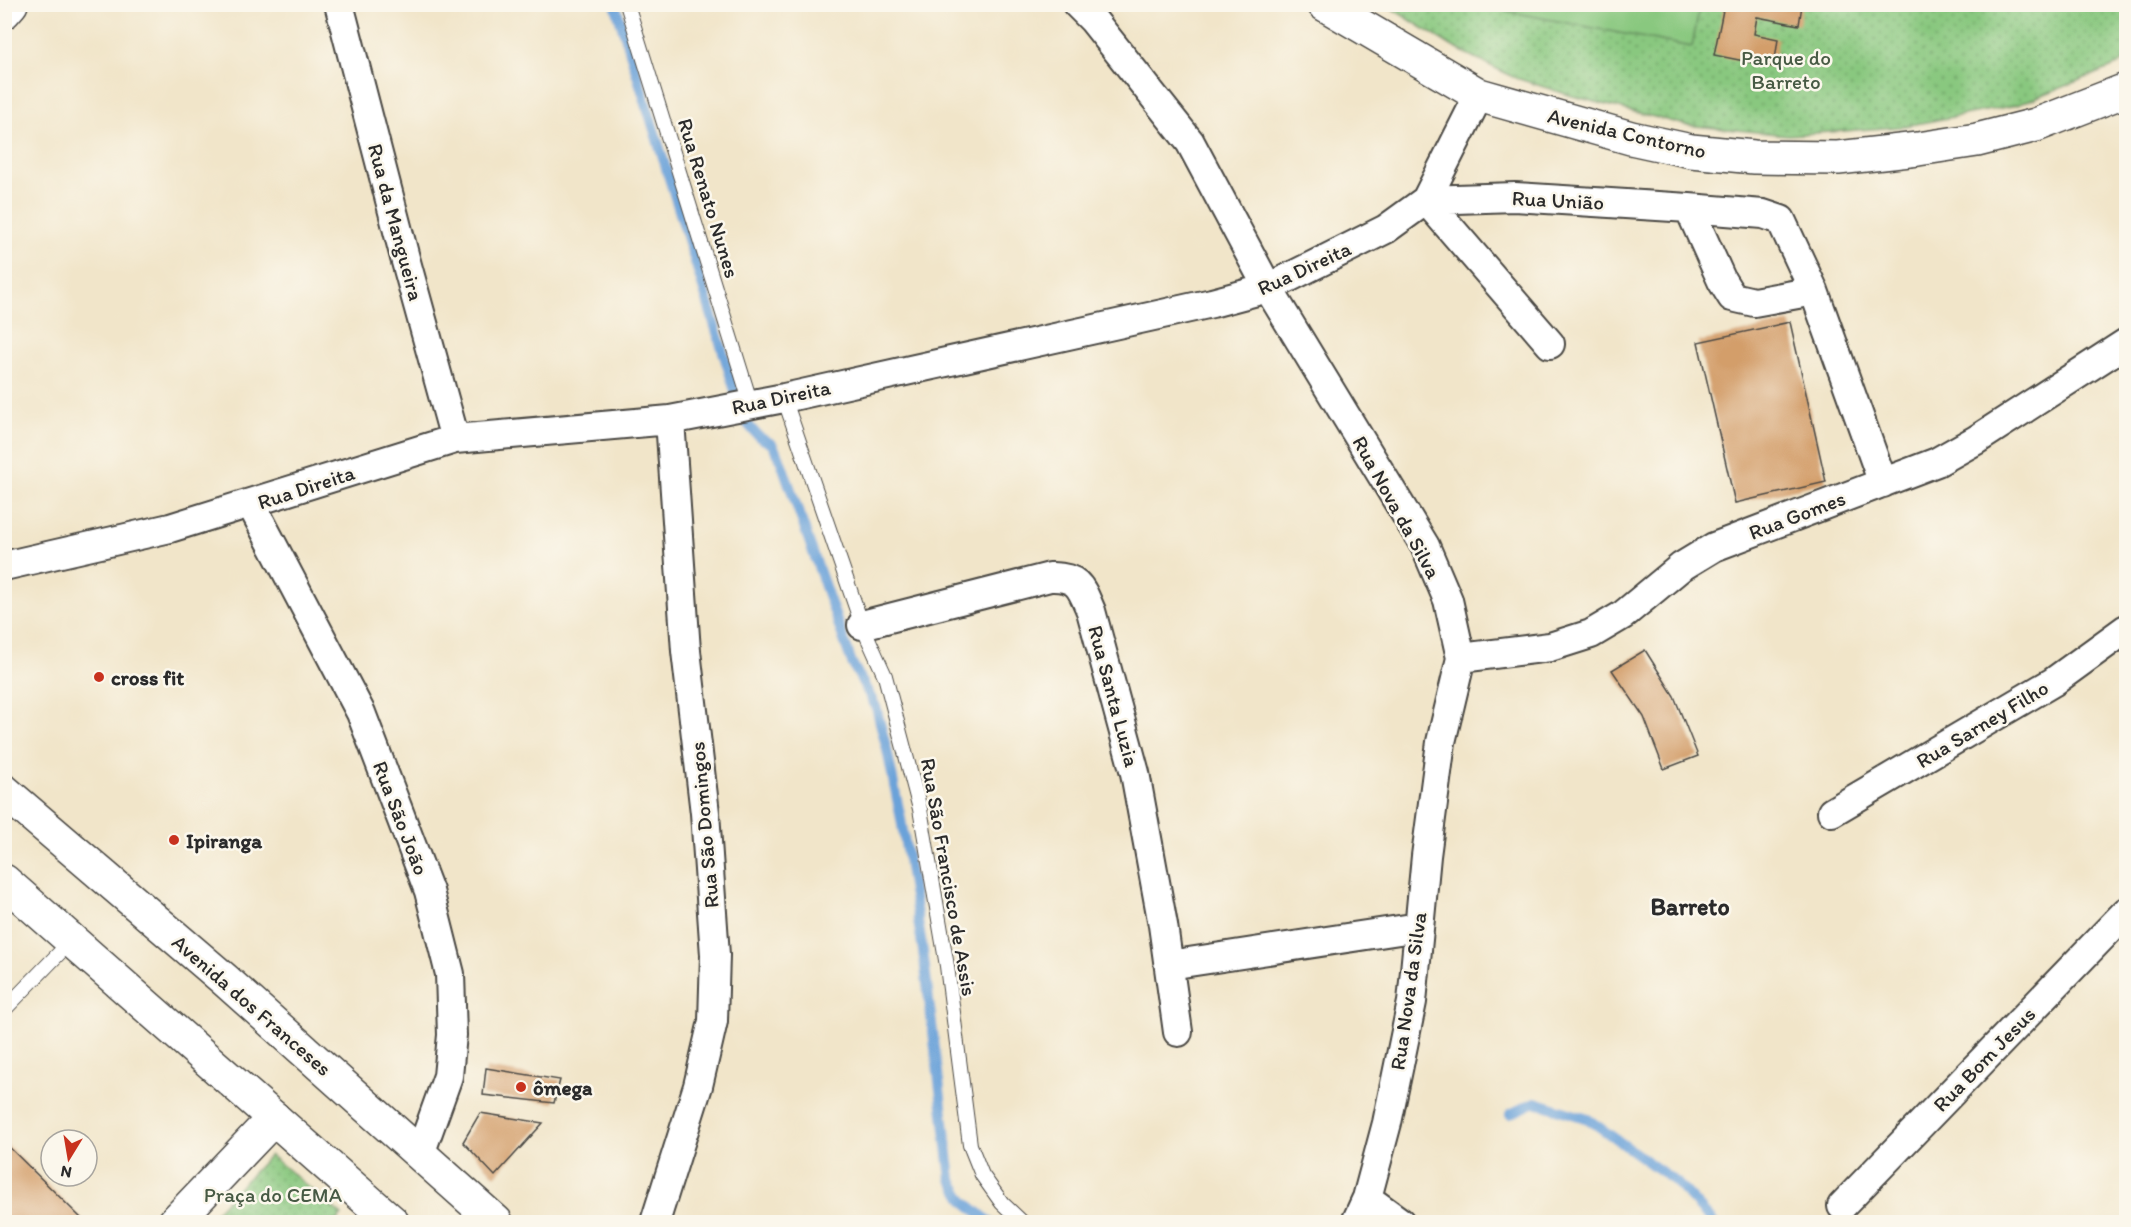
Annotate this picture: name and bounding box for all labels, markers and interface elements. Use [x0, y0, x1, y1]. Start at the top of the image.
park label: Parque do Barreto [1741, 45, 1831, 94]
street label: Avenida Contorno [1545, 103, 1709, 163]
street label: Rua Renato Nunes [673, 115, 745, 281]
street label: Rua da Mangueira [363, 141, 429, 303]
street label: Rua União [1511, 185, 1605, 215]
street label: Rua Direita [1253, 235, 1355, 301]
street label: Rua Direita [729, 374, 833, 420]
street label: Rua Nova da Silva [1347, 431, 1447, 583]
street label: Rua Direita [254, 460, 358, 514]
street label: Rua Gomes [1745, 485, 1849, 545]
street label: Rua Santa Luzia [1083, 622, 1145, 770]
place label: cross fit [111, 665, 184, 690]
marker: cross fit [92, 670, 106, 684]
street label: Rua Sarney Filho [1911, 675, 2053, 773]
street label: Rua São Domingos [684, 741, 724, 909]
street label: Rua São Francisco de Assis [916, 756, 982, 998]
street label: Rua São João [368, 757, 434, 879]
place label: Ipiranga [186, 828, 263, 854]
marker: Ipiranga [167, 833, 181, 847]
district label: Barreto [1650, 892, 1730, 921]
street label: Rua Nova da Silva [1385, 910, 1431, 1072]
street label: Avenida dos Franceses [167, 929, 337, 1081]
street label: Rua Bom Jesus [1928, 1001, 2040, 1117]
place label: ômega [533, 1075, 593, 1101]
marker: ômega [514, 1080, 528, 1094]
north arrow [39, 1128, 99, 1188]
text: N [59, 1162, 73, 1183]
park label: Praça do CEMA [204, 1182, 343, 1207]

